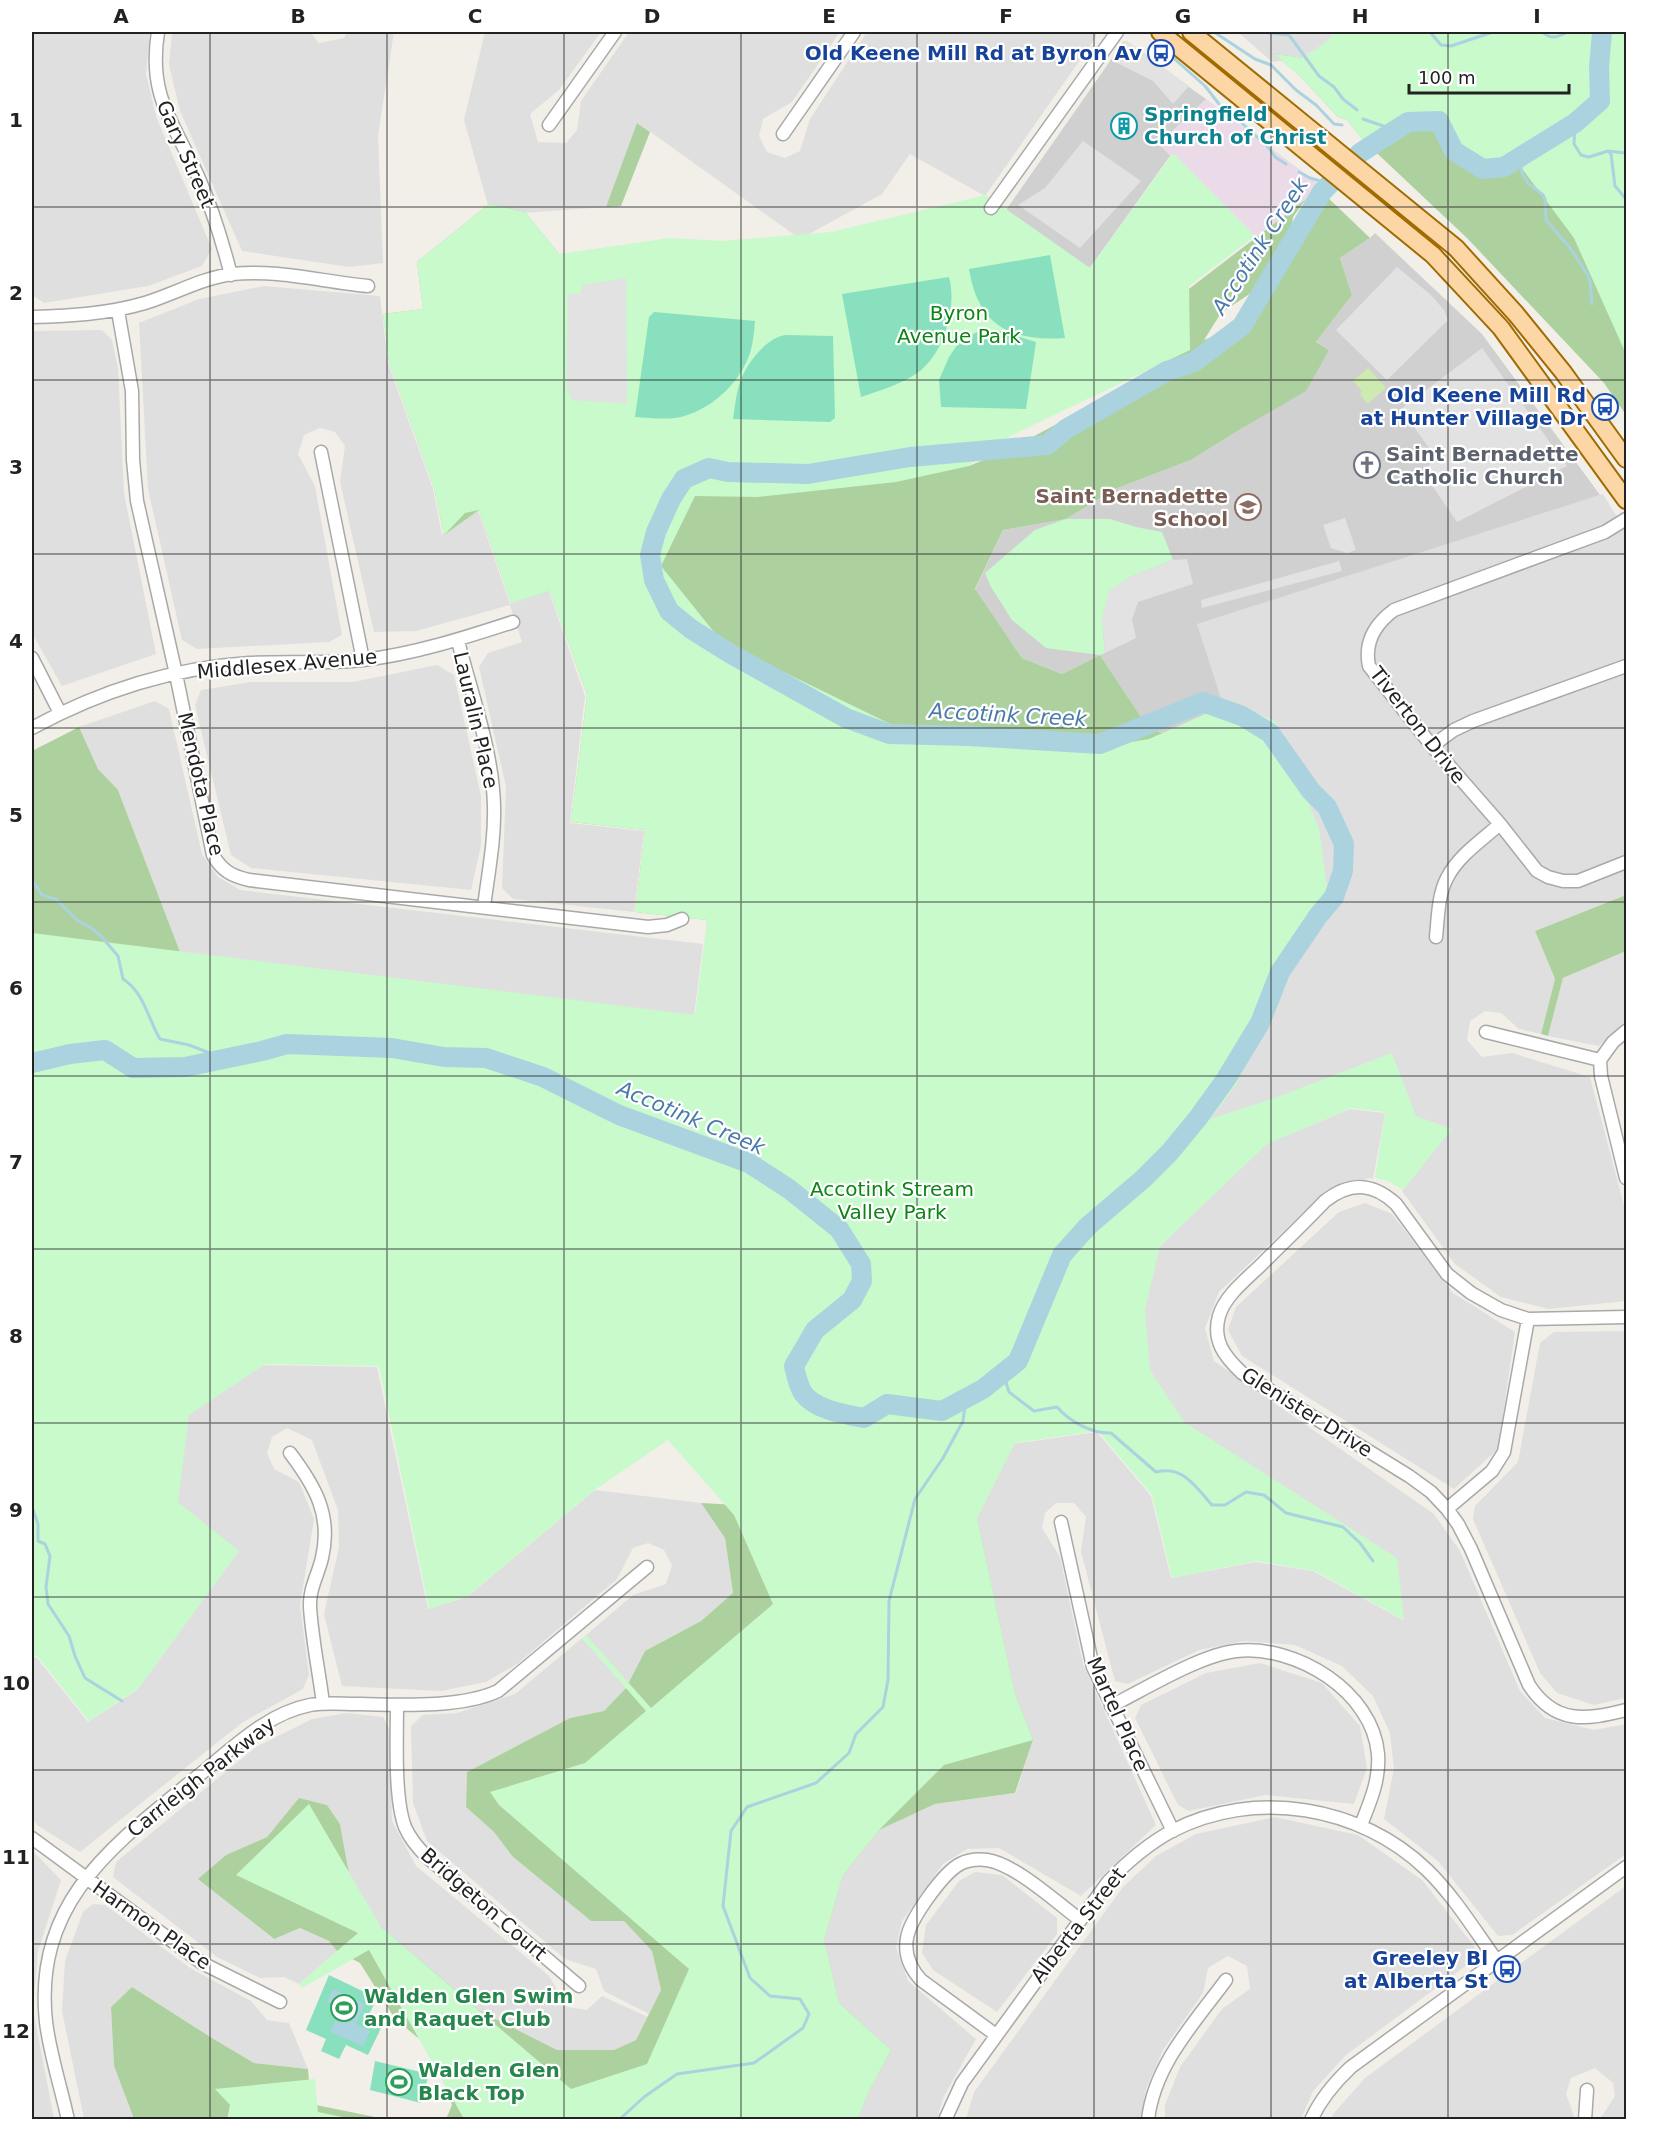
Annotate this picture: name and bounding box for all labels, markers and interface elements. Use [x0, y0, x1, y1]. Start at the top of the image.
text: A [113, 4, 129, 28]
text: B [290, 4, 306, 28]
text: C [468, 4, 482, 28]
text: D [644, 4, 660, 28]
text: E [822, 4, 836, 28]
text: F [999, 4, 1013, 28]
text: G [1175, 4, 1191, 28]
text: H [1352, 4, 1368, 28]
text: I [1533, 4, 1541, 28]
bus stop icon: Old Keene Mill Rd at Byron Av [1146, 38, 1176, 68]
place label: Old Keene Mill Rd at Byron Av [805, 41, 1142, 65]
scale bar [1409, 57, 1570, 95]
text: 100 m [1418, 67, 1476, 88]
street label: Gary Street [152, 97, 220, 212]
place label: Springfield Church of Christ [1144, 102, 1327, 149]
text: 1 [9, 108, 23, 132]
building icon: Springfield Church of Christ [1109, 111, 1139, 141]
water label: Accotink Creek [1206, 173, 1313, 320]
text: 2 [9, 281, 23, 305]
park label: Byron Avenue Park [897, 301, 1021, 348]
place label: Old Keene Mill Rd at Hunter Village Dr [1360, 383, 1586, 430]
bus stop icon: Old Keene Mill Rd at Hunter Village Dr [1590, 392, 1620, 422]
place label: Saint Bernadette Catholic Church [1386, 442, 1579, 489]
church icon: Saint Bernadette Catholic Church [1352, 450, 1382, 480]
text: 3 [9, 455, 23, 479]
place label: Saint Bernadette School [1036, 484, 1228, 531]
school or university icon: Saint Bernadette School [1233, 492, 1263, 522]
text: 4 [9, 629, 23, 653]
street label: Middlesex Avenue [196, 644, 378, 684]
street label: Lauralin Place [449, 649, 503, 791]
street label: Tiverton Drive [1364, 661, 1471, 788]
water label: Accotink Creek [927, 699, 1088, 731]
street label: Mendota Place [173, 710, 229, 858]
text: 5 [9, 803, 23, 827]
text: 6 [9, 976, 23, 1000]
water label: Accotink Creek [612, 1075, 769, 1160]
text: 7 [9, 1150, 23, 1174]
park label: Accotink Stream Valley Park [810, 1177, 974, 1224]
text: 8 [9, 1324, 23, 1348]
street label: Glenister Drive [1237, 1362, 1377, 1462]
text: 9 [9, 1498, 23, 1522]
street label: Martel Place [1082, 1653, 1154, 1775]
text: 10 [2, 1671, 30, 1695]
street label: Carrleigh Parkway [122, 1712, 280, 1842]
street label: Bridgeton Court [416, 1843, 552, 1965]
text: 11 [2, 1845, 30, 1869]
street label: Alberta Street [1026, 1862, 1131, 1987]
street label: Harmon Place [88, 1875, 216, 1975]
place label: Greeley Bl at Alberta St [1344, 1946, 1488, 1993]
bus stop icon: Greeley Bl at Alberta St [1492, 1954, 1522, 1984]
place label: Walden Glen Swim and Raquet Club [364, 1984, 573, 2031]
sports icon: Walden Glen Swim and Raquet Club [329, 1993, 359, 2023]
text: 12 [2, 2019, 30, 2043]
place label: Walden Glen Black Top [418, 2058, 560, 2105]
sports icon: Walden Glen Black Top [384, 2067, 414, 2097]

